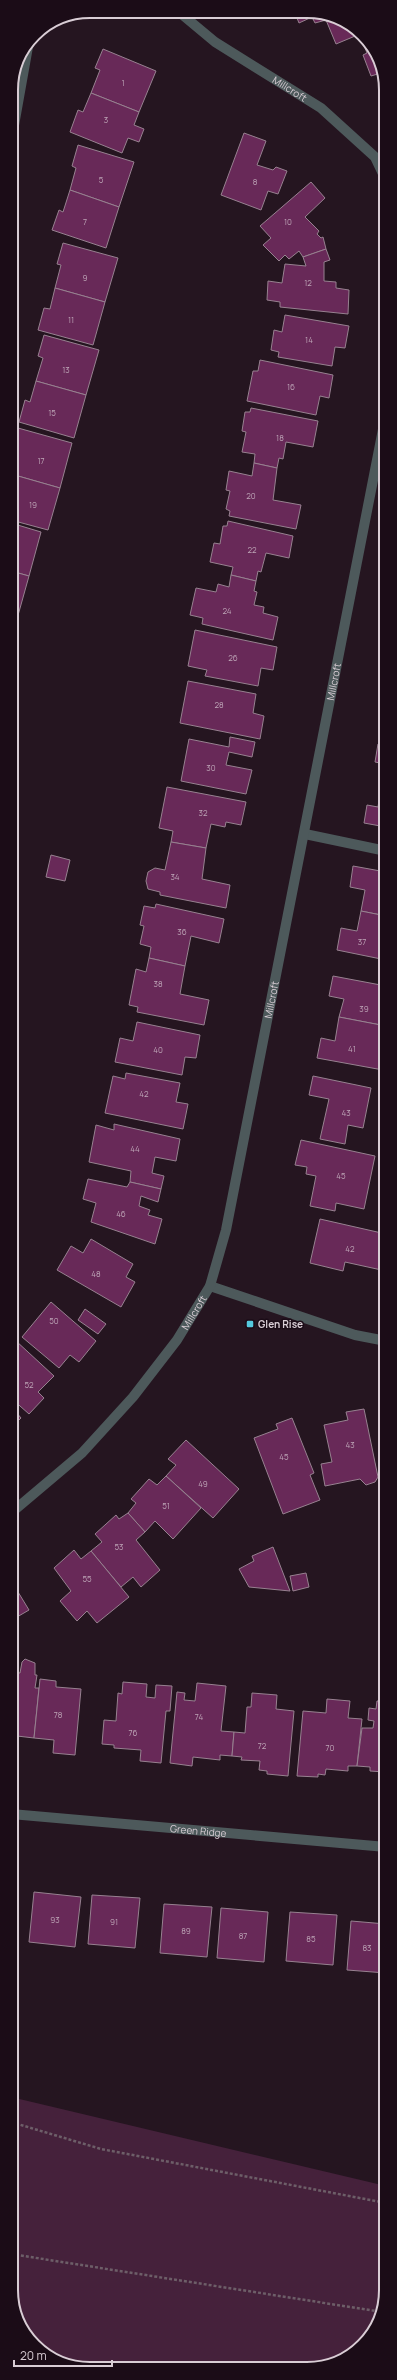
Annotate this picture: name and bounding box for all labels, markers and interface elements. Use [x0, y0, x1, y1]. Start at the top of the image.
street label: Millcroft [270, 73, 310, 105]
house number: 1 [121, 77, 125, 88]
house number: 3 [104, 114, 108, 125]
house number: 5 [99, 174, 104, 185]
house number: 8 [253, 176, 258, 187]
house number: 7 [83, 216, 87, 227]
house number: 10 [284, 216, 292, 227]
house number: 9 [83, 272, 88, 283]
house number: 12 [304, 277, 312, 288]
house number: 11 [68, 314, 74, 325]
house number: 14 [305, 334, 313, 345]
house number: 13 [62, 364, 70, 375]
house number: 16 [287, 381, 295, 392]
house number: 15 [48, 407, 56, 418]
house number: 18 [276, 432, 284, 443]
house number: 17 [37, 455, 45, 466]
house number: 20 [246, 490, 256, 501]
house number: 19 [29, 499, 37, 510]
house number: 22 [247, 544, 257, 555]
house number: 24 [222, 605, 232, 616]
house number: 26 [228, 652, 238, 663]
street label: Millcroft [323, 662, 344, 702]
house number: 28 [214, 699, 224, 710]
house number: 30 [206, 762, 216, 773]
house number: 32 [199, 807, 208, 818]
house number: 34 [170, 871, 180, 882]
house number: 36 [177, 926, 187, 937]
house number: 37 [358, 936, 366, 947]
house number: 38 [153, 978, 163, 989]
street label: Millcroft [261, 980, 282, 1020]
house number: 39 [359, 1003, 369, 1014]
house number: 41 [348, 1043, 356, 1054]
house number: 40 [153, 1044, 163, 1055]
house number: 42 [139, 1088, 149, 1099]
house number: 43 [341, 1107, 351, 1118]
house number: 44 [130, 1143, 140, 1154]
house number: 45 [336, 1170, 346, 1181]
house number: 46 [116, 1208, 126, 1219]
house number: 42 [345, 1243, 355, 1254]
house number: 48 [91, 1268, 101, 1279]
street label: Millcroft [178, 1293, 210, 1332]
house number: 50 [49, 1315, 59, 1326]
place label: Glen Rise [258, 1317, 303, 1331]
marker: Glen Rise [245, 1319, 255, 1329]
house number: 52 [25, 1379, 34, 1390]
house number: 43 [345, 1439, 355, 1450]
house number: 45 [279, 1451, 289, 1462]
house number: 49 [198, 1478, 208, 1489]
house number: 51 [162, 1500, 170, 1511]
house number: 53 [114, 1541, 124, 1552]
house number: 55 [82, 1573, 92, 1584]
house number: 78 [54, 1709, 63, 1720]
house number: 74 [195, 1711, 203, 1722]
house number: 76 [129, 1727, 138, 1738]
house number: 72 [258, 1740, 267, 1751]
house number: 70 [326, 1742, 335, 1753]
street label: Green Ridge [170, 1821, 227, 1840]
house number: 93 [50, 1914, 60, 1925]
house number: 91 [110, 1916, 118, 1927]
house number: 89 [181, 1925, 191, 1936]
house number: 87 [239, 1930, 247, 1941]
house number: 85 [306, 1933, 316, 1944]
house number: 83 [362, 1942, 372, 1953]
scale bar [14, 2342, 112, 2368]
text: 20 m [20, 2347, 47, 2364]

